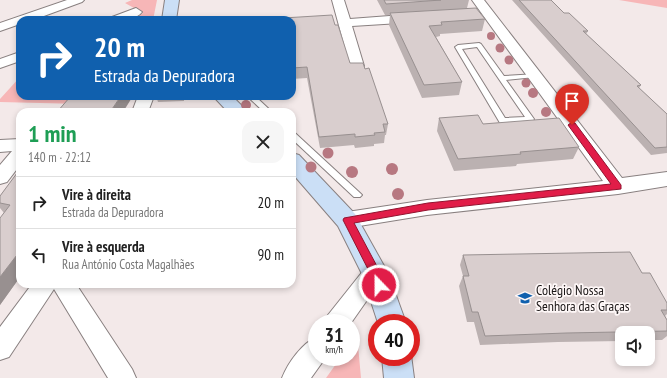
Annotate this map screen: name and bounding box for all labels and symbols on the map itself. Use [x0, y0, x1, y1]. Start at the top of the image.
pin [555, 84, 589, 125]
position arrow [358, 264, 400, 306]
place label: Colégio Nossa Senhora das Graças [536, 281, 630, 315]
school or university icon: Colégio Nossa Senhora das Graças [517, 290, 533, 306]
speed limit sign: 40 [368, 314, 420, 366]

